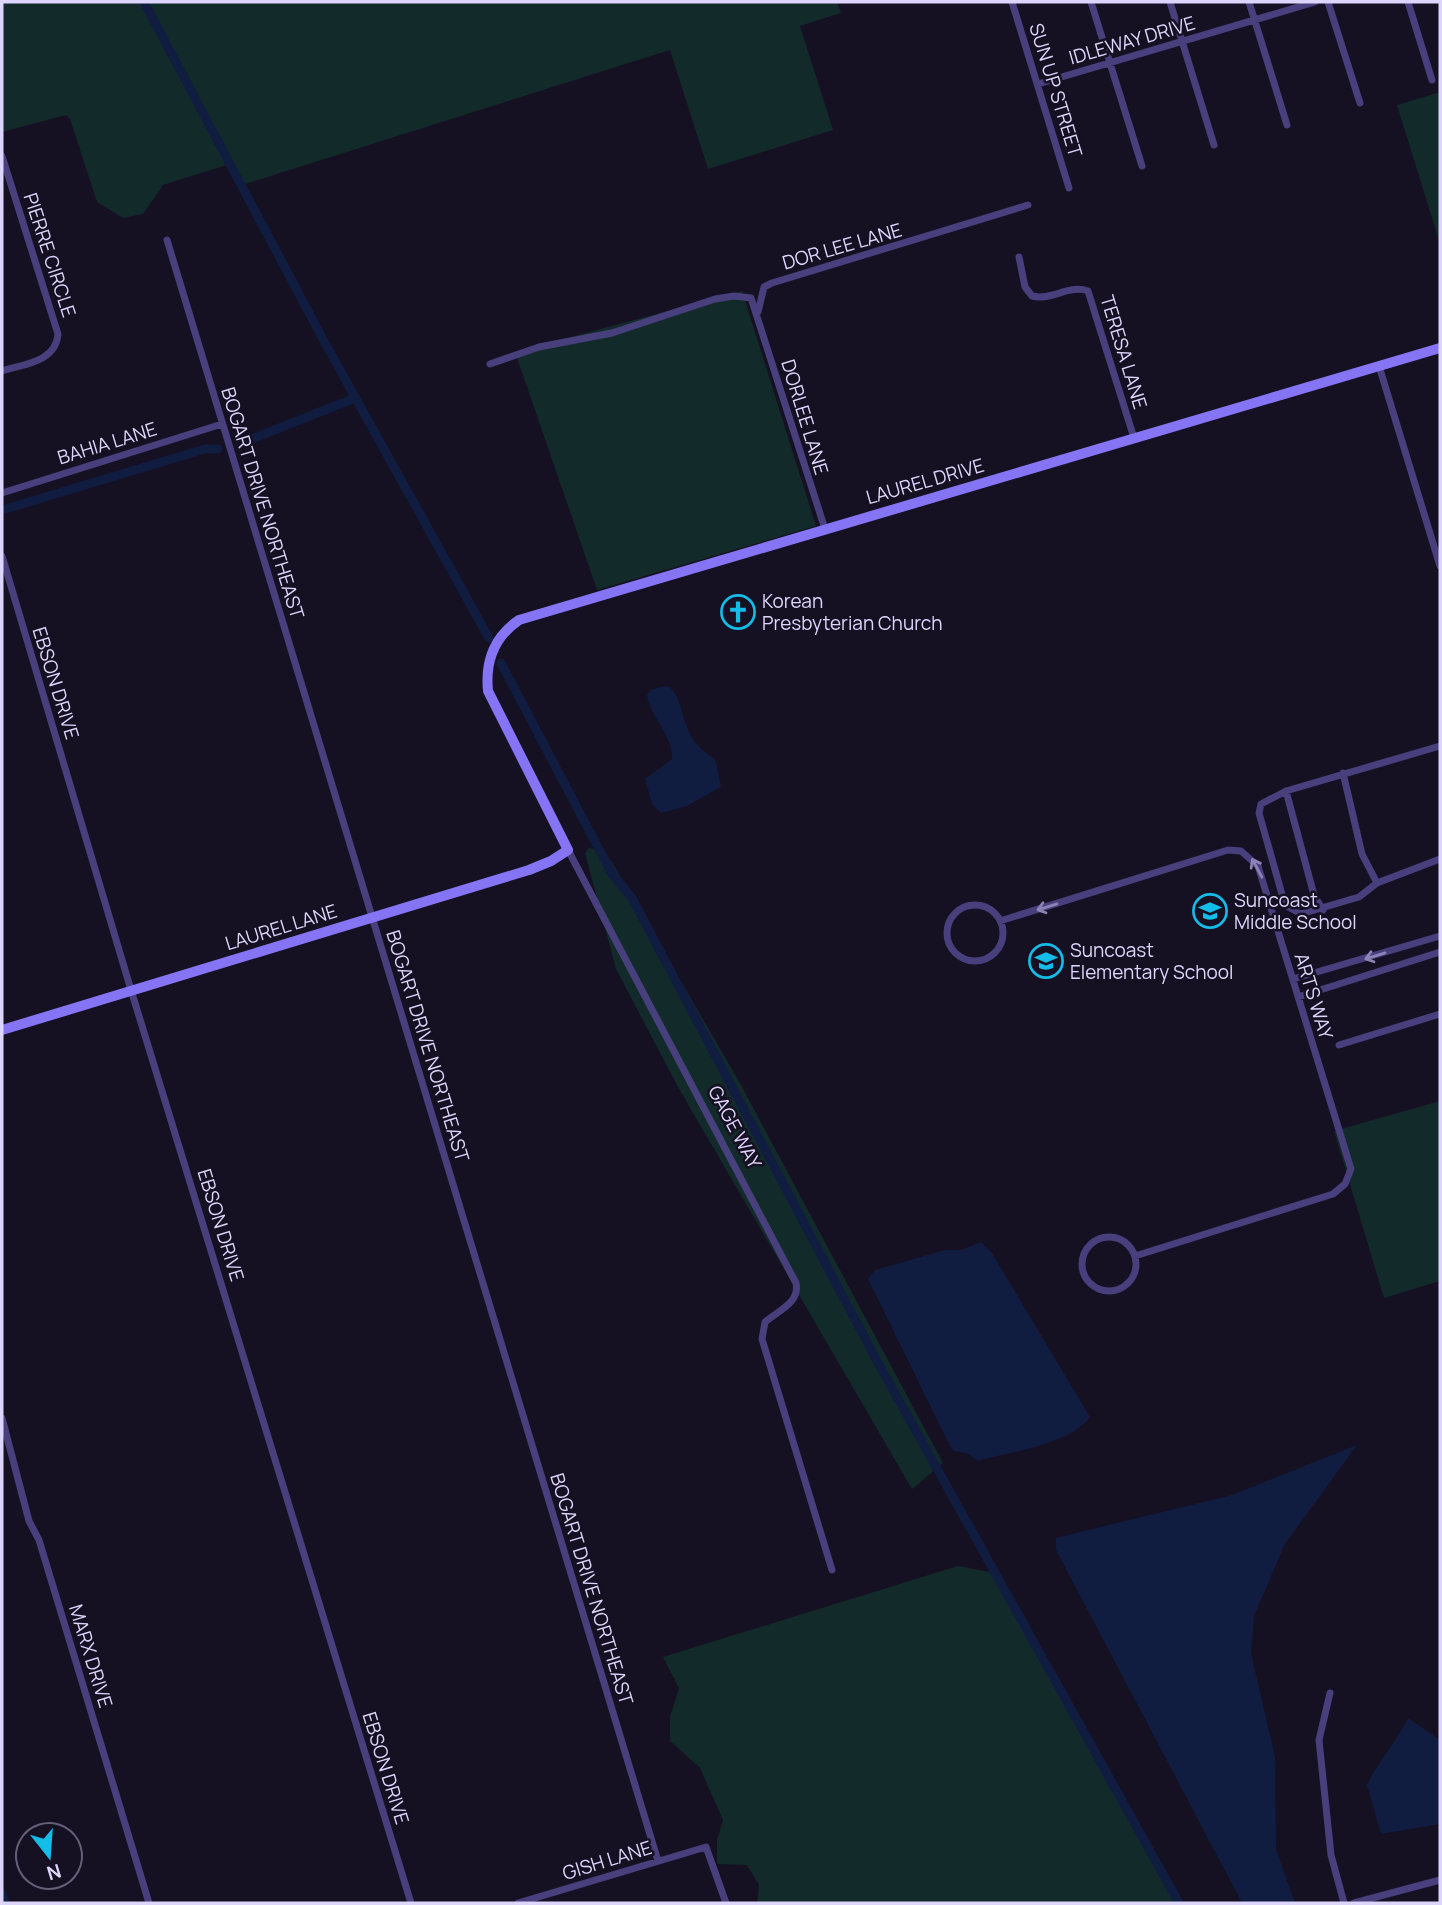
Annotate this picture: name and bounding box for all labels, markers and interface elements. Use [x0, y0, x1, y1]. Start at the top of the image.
street label: IDLEWAY DRIVE [1066, 10, 1198, 70]
street label: SUN UP STREET [1023, 20, 1089, 161]
street label: PIERRE CIRCLE [18, 190, 82, 320]
street label: DOR LEE LANE [779, 217, 905, 275]
street label: TERESA LANE [1094, 292, 1154, 412]
street label: DORLEE LANE [775, 356, 835, 478]
street label: BOGART DRIVE NORTHEAST [215, 384, 311, 623]
street label: BAHIA LANE [54, 416, 160, 470]
street label: LAUREL DRIVE [863, 452, 987, 510]
place label: Korean Presbyterian Church [762, 588, 943, 636]
church icon: Korean Presbyterian Church [719, 593, 757, 631]
street label: EBSON DRIVE [27, 624, 85, 742]
one-way arrow [1249, 859, 1263, 879]
place label: Suncoast Middle School [1234, 887, 1357, 935]
school or university icon: Suncoast Middle School [1191, 892, 1229, 930]
street label: LAUREL LANE [222, 898, 340, 956]
one-way arrow [1036, 901, 1058, 914]
street label: BOGART DRIVE NORTHEAST [380, 927, 476, 1166]
place label: Suncoast Elementary School [1070, 937, 1233, 985]
school or university icon: Suncoast Elementary School [1027, 942, 1065, 980]
street label: ARTS WAY [1289, 950, 1340, 1043]
one-way arrow [1364, 950, 1386, 963]
street label: GAGE WAY [702, 1081, 768, 1173]
street label: EBSON DRIVE [192, 1166, 250, 1284]
street label: BOGART DRIVE NORTHEAST [544, 1470, 640, 1709]
street label: MARX DRIVE [63, 1601, 119, 1711]
street label: EBSON DRIVE [357, 1709, 415, 1827]
north arrow [14, 1821, 84, 1891]
street label: GISH LANE [559, 1834, 655, 1886]
text: N [44, 1858, 64, 1887]

